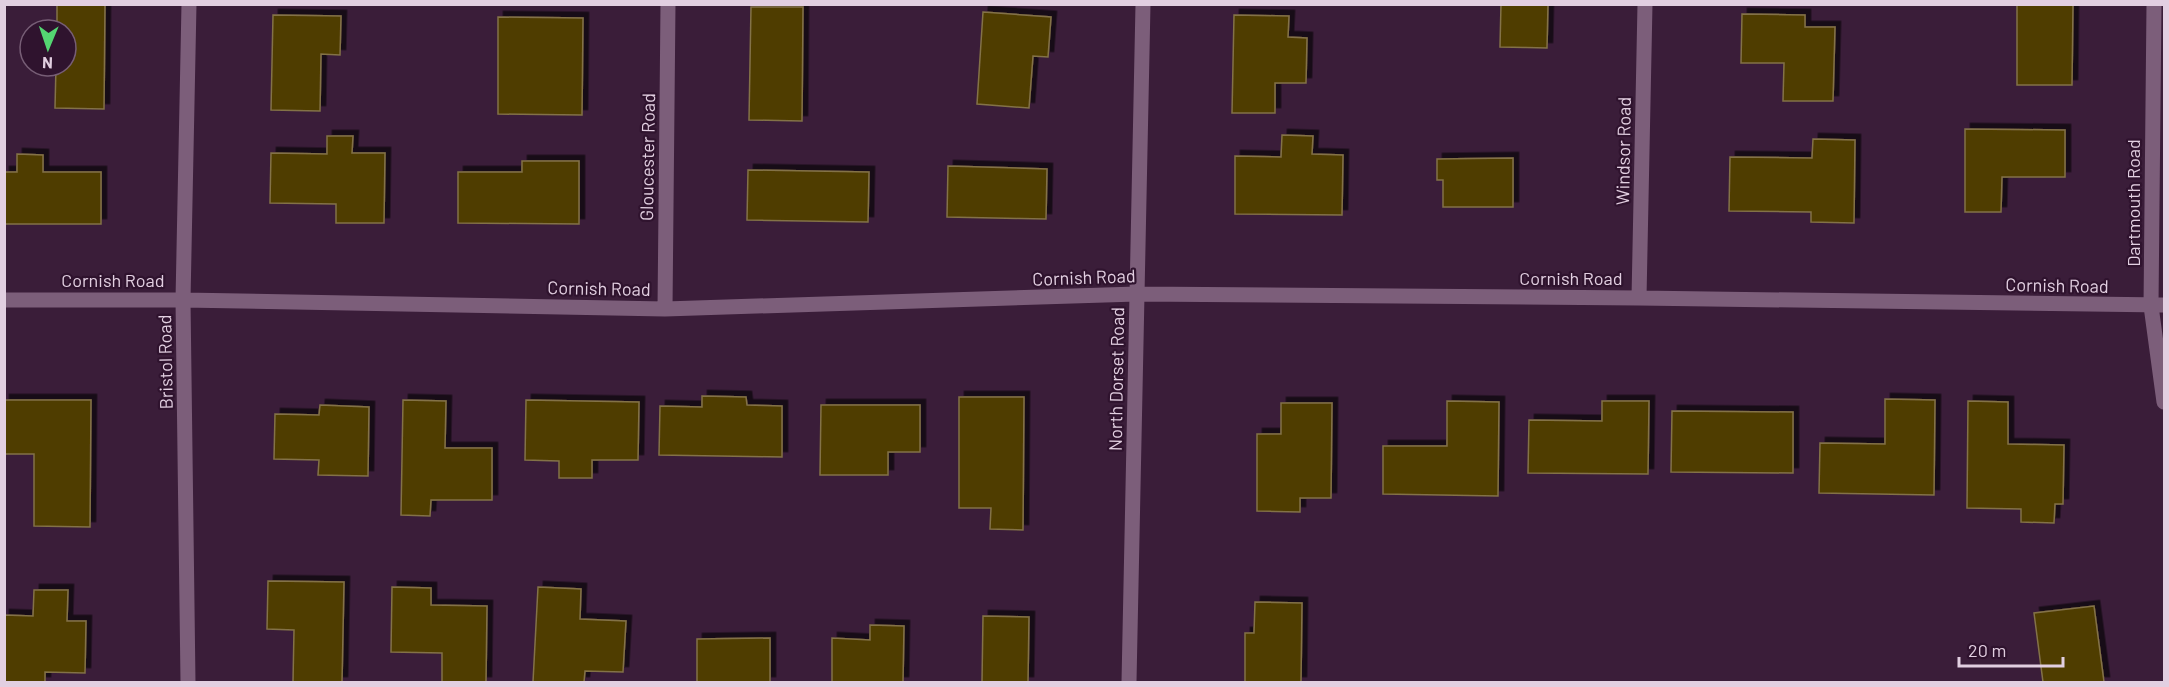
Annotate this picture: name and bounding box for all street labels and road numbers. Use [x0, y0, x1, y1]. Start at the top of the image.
street label: Gloucester Road [635, 93, 659, 221]
street label: Windsor Road [1611, 97, 1635, 205]
street label: Dartmouth Road [2122, 139, 2144, 267]
street label: Cornish Road [1032, 264, 1136, 290]
street label: Cornish Road [1519, 267, 1623, 289]
street label: Cornish Road [61, 269, 165, 291]
street label: Cornish Road [2005, 273, 2109, 297]
street label: Cornish Road [547, 276, 651, 300]
street label: North Dorset Road [1104, 307, 1128, 451]
street label: Bristol Road [153, 314, 177, 410]

